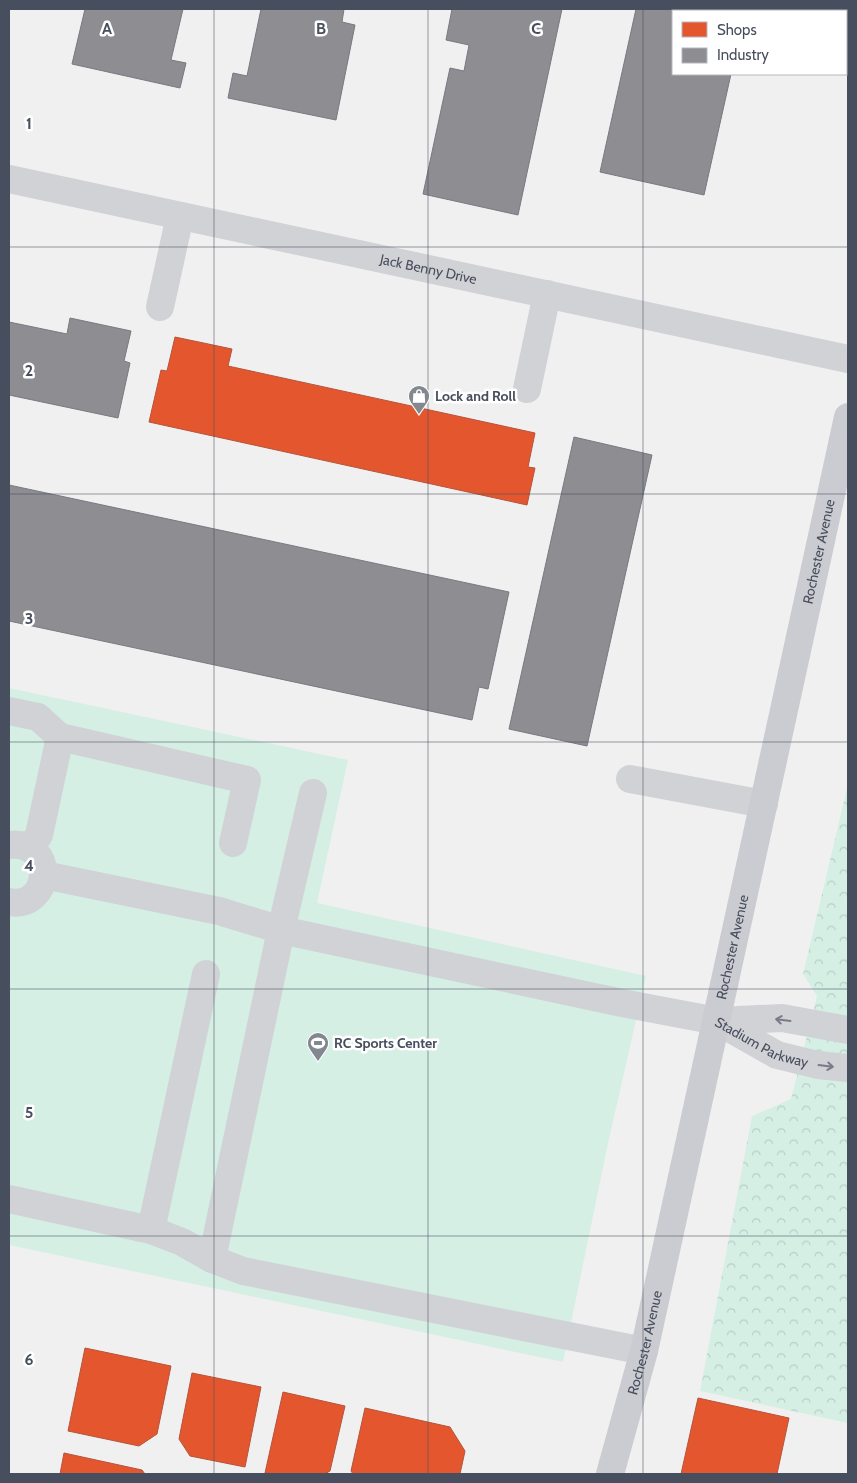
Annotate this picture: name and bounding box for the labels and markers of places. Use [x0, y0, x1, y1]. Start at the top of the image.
shop icon: Lock and Roll [407, 384, 431, 415]
place label: Lock and Roll [435, 387, 516, 405]
sports icon: RC Sports Center [306, 1031, 330, 1062]
place label: RC Sports Center [334, 1034, 437, 1052]

